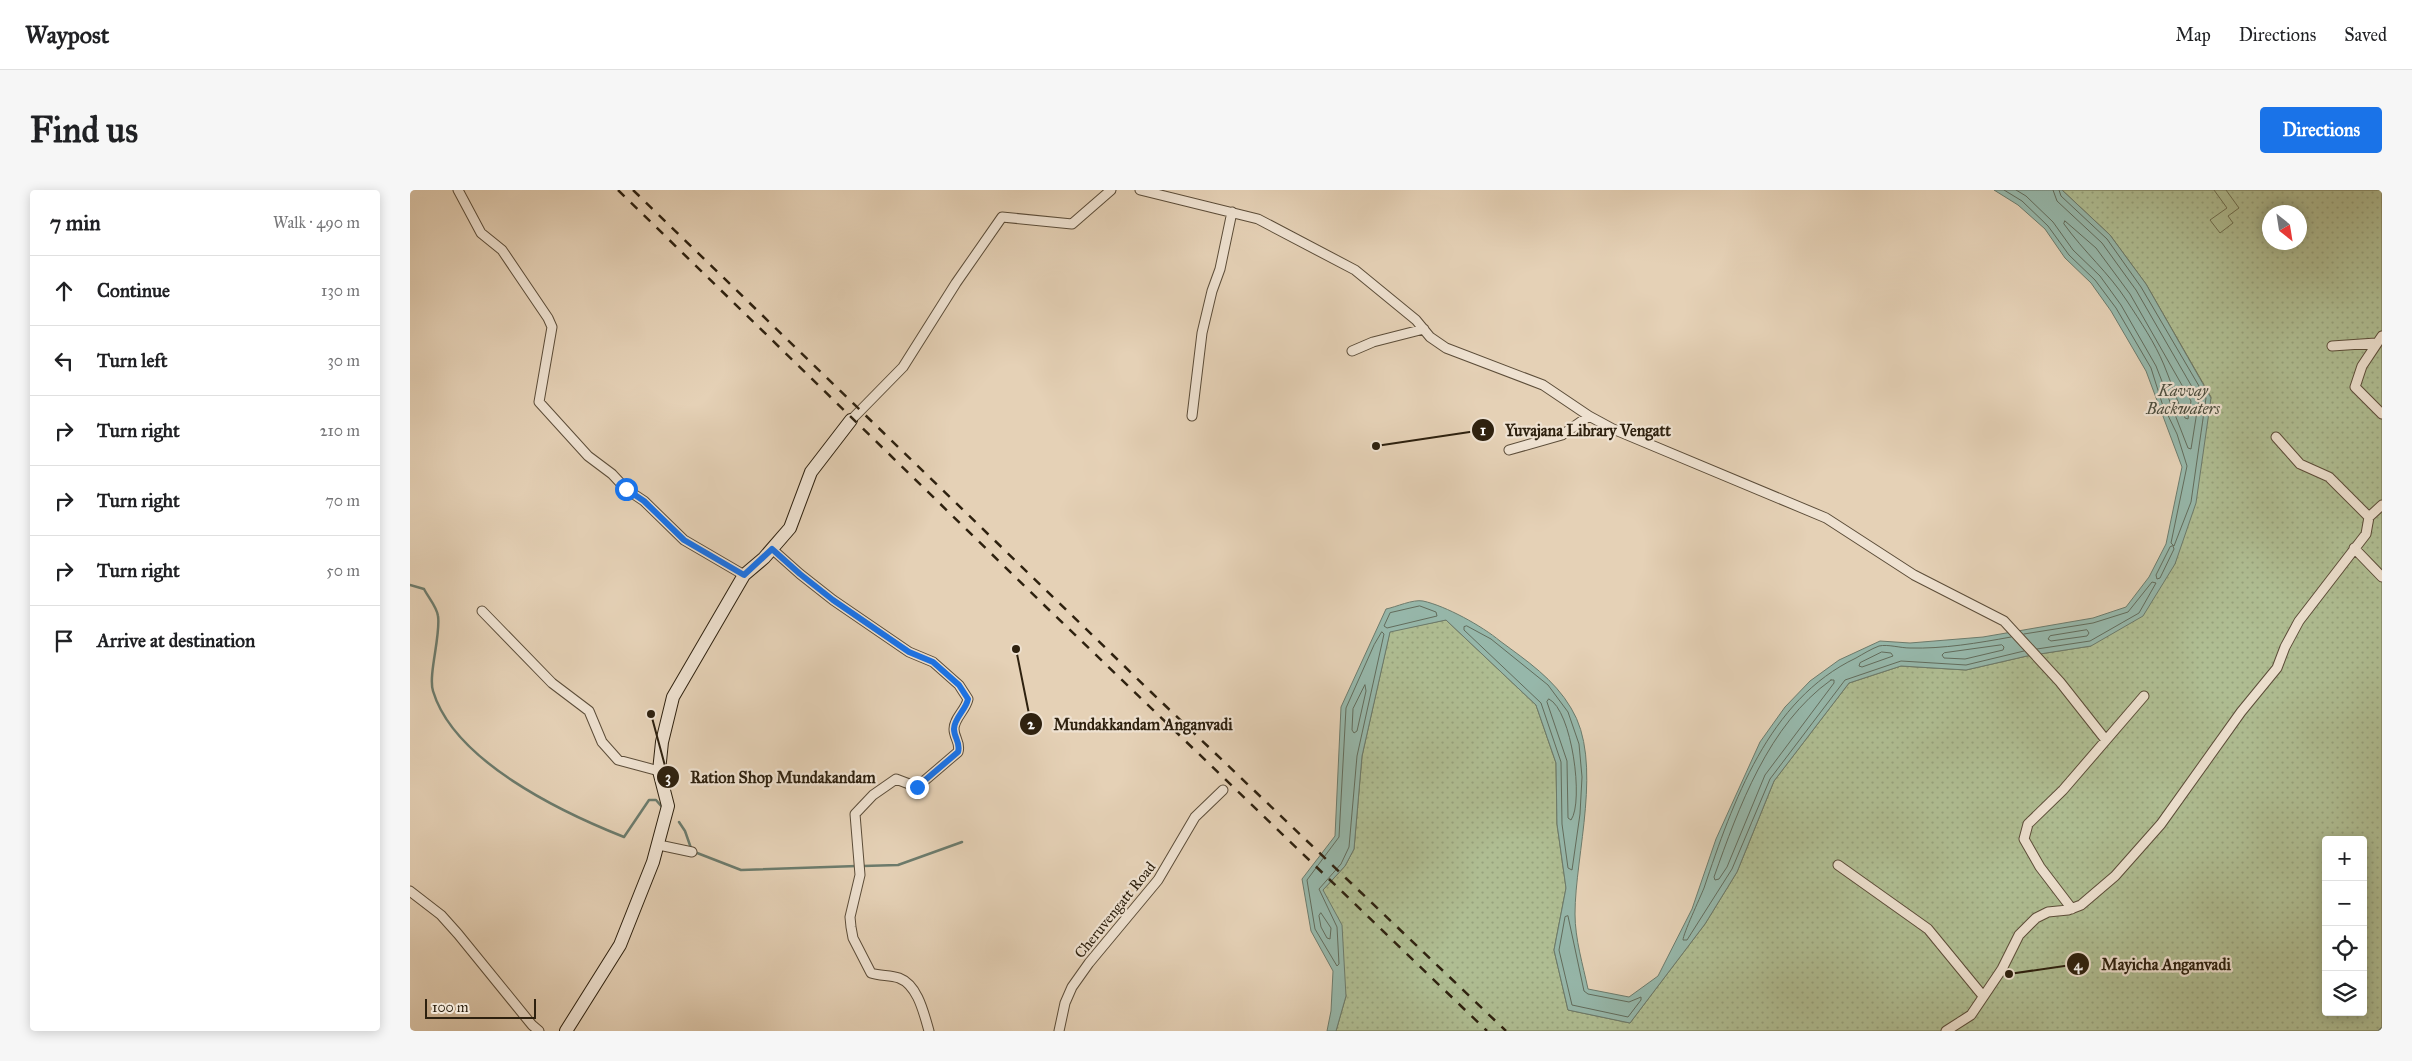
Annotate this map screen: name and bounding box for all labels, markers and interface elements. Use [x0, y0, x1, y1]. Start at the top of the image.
text: Waypost [25, 20, 109, 50]
text: Map [2175, 24, 2211, 46]
text: Directions [2239, 24, 2316, 46]
text: Saved [2344, 24, 2387, 46]
button: Directions [2260, 107, 2382, 153]
text: Find us [30, 109, 138, 152]
north arrow [2262, 205, 2307, 250]
text: 7 min [50, 210, 101, 236]
text: Walk · 490 m [273, 213, 360, 232]
icon: ahead [50, 277, 78, 305]
text: Continue [97, 279, 170, 302]
text: 130 m [321, 281, 360, 300]
icon: left [50, 347, 78, 375]
text: Turn left [97, 349, 167, 372]
text: 30 m [327, 351, 360, 370]
water label: Kavvay Backwaters [2145, 381, 2220, 418]
callout: Yuvajana Library Vengatt [1470, 415, 1681, 446]
icon: right [50, 417, 78, 445]
text: Turn right [97, 419, 180, 442]
text: 210 m [320, 421, 360, 440]
text: 1 [1480, 421, 1486, 439]
text: Yuvajana Library Vengatt [1504, 421, 1671, 441]
route start [615, 478, 638, 501]
icon: right [50, 487, 78, 515]
text: Turn right [97, 489, 180, 512]
text: 70 m [325, 491, 360, 510]
icon: right [50, 557, 78, 585]
text: Turn right [97, 559, 180, 582]
text: 50 m [326, 561, 360, 580]
icon: arrive [50, 627, 78, 655]
text: Arrive at destination [97, 629, 255, 652]
callout: Mundakkandam Anganvadi [1019, 709, 1243, 740]
text: 2 [1027, 715, 1035, 733]
text: Mundakkandam Anganvadi [1053, 715, 1233, 735]
callout: Ration Shop Mundakandam [655, 762, 886, 793]
text: 3 [665, 768, 671, 787]
text: Ration Shop Mundakandam [690, 768, 876, 788]
route end [906, 776, 929, 799]
map controls [2322, 836, 2367, 1016]
button: + [2322, 836, 2367, 881]
street label: Cheruvengatt Road [1071, 858, 1160, 962]
button: − [2322, 881, 2367, 926]
button: locate [2322, 926, 2367, 971]
callout: Mayicha Anganvadi [2066, 949, 2240, 980]
text: Mayicha Anganvadi [2101, 955, 2231, 975]
text: 4 [2074, 956, 2083, 975]
button: layers [2322, 971, 2367, 1016]
scale bar [425, 996, 536, 1019]
text: 100 m [432, 999, 469, 1016]

